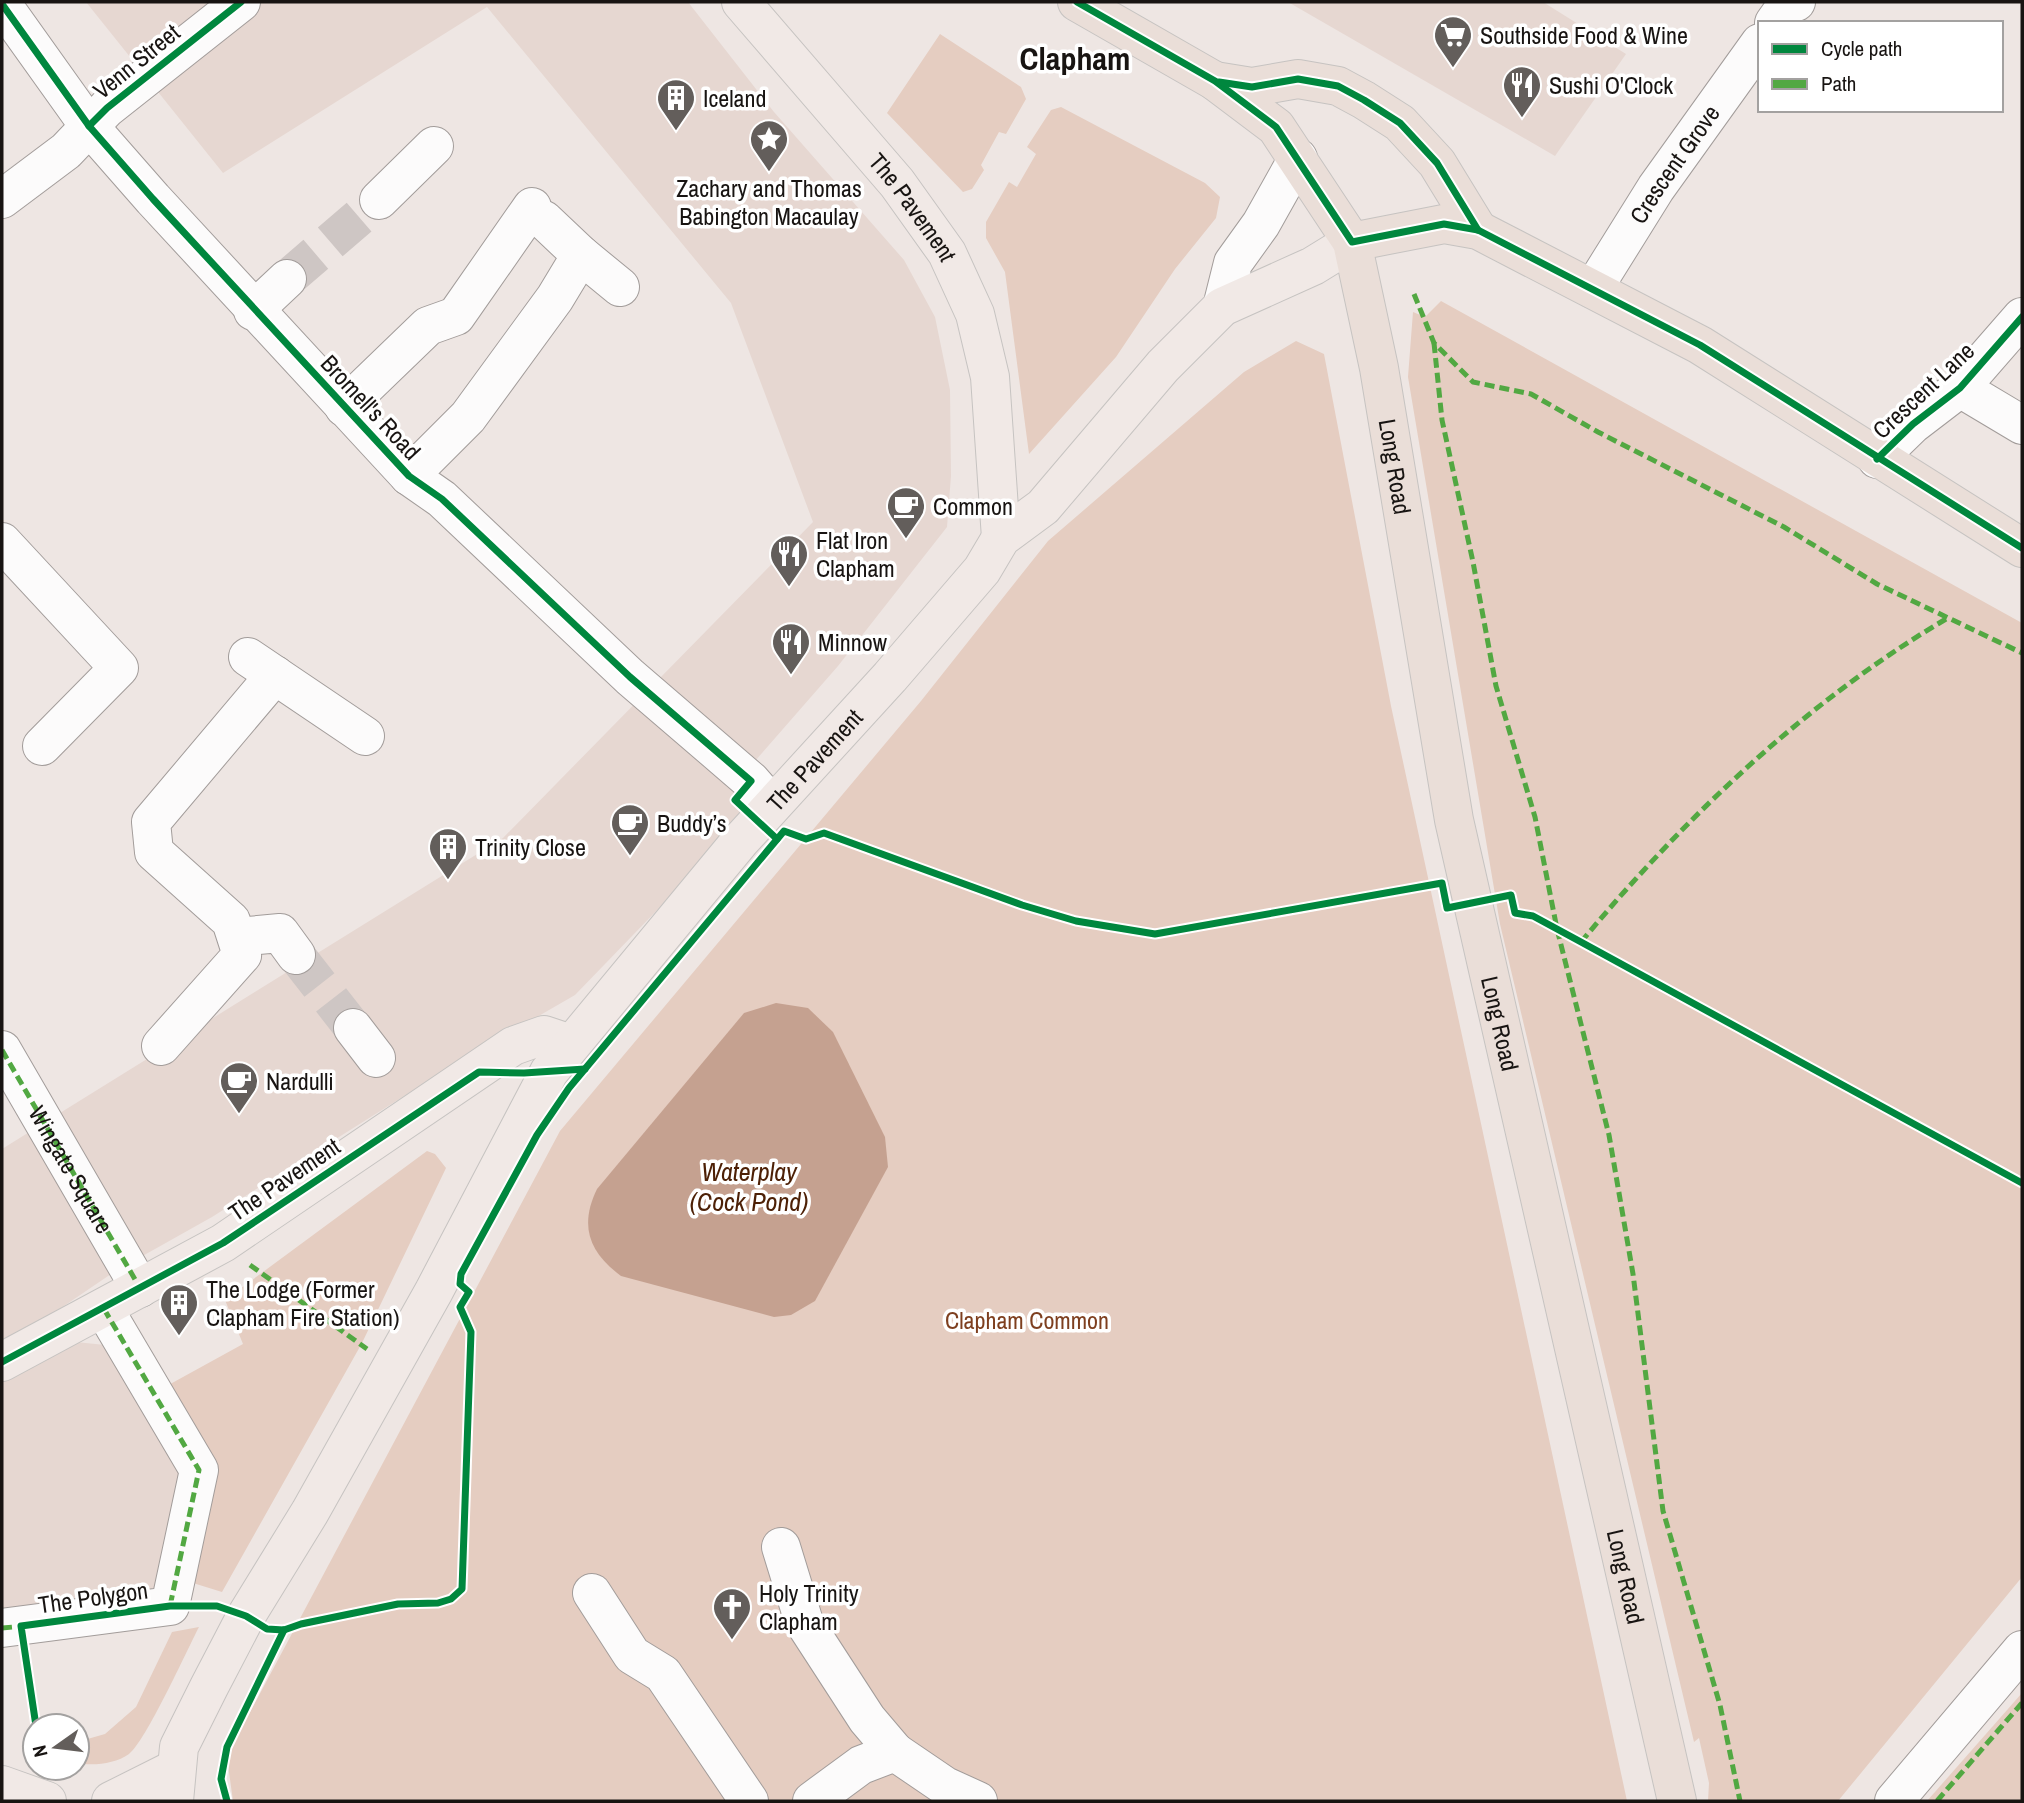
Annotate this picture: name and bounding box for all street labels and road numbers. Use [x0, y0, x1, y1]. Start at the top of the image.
street label: Venn Street [86, 16, 186, 106]
street label: Crescent Grove [1622, 98, 1727, 230]
street label: The Pavement [862, 146, 965, 267]
street label: Crescent Lane [1865, 335, 1981, 445]
street label: Bromell's Road [314, 348, 428, 466]
street label: Long Road [1372, 416, 1419, 517]
street label: The Pavement [759, 701, 870, 818]
street label: Long Road [1474, 973, 1527, 1074]
street label: Wingate Square [22, 1100, 121, 1239]
street label: The Pavement [222, 1130, 346, 1228]
street label: Long Road [1600, 1526, 1652, 1627]
street label: The Polygon [36, 1573, 150, 1621]

